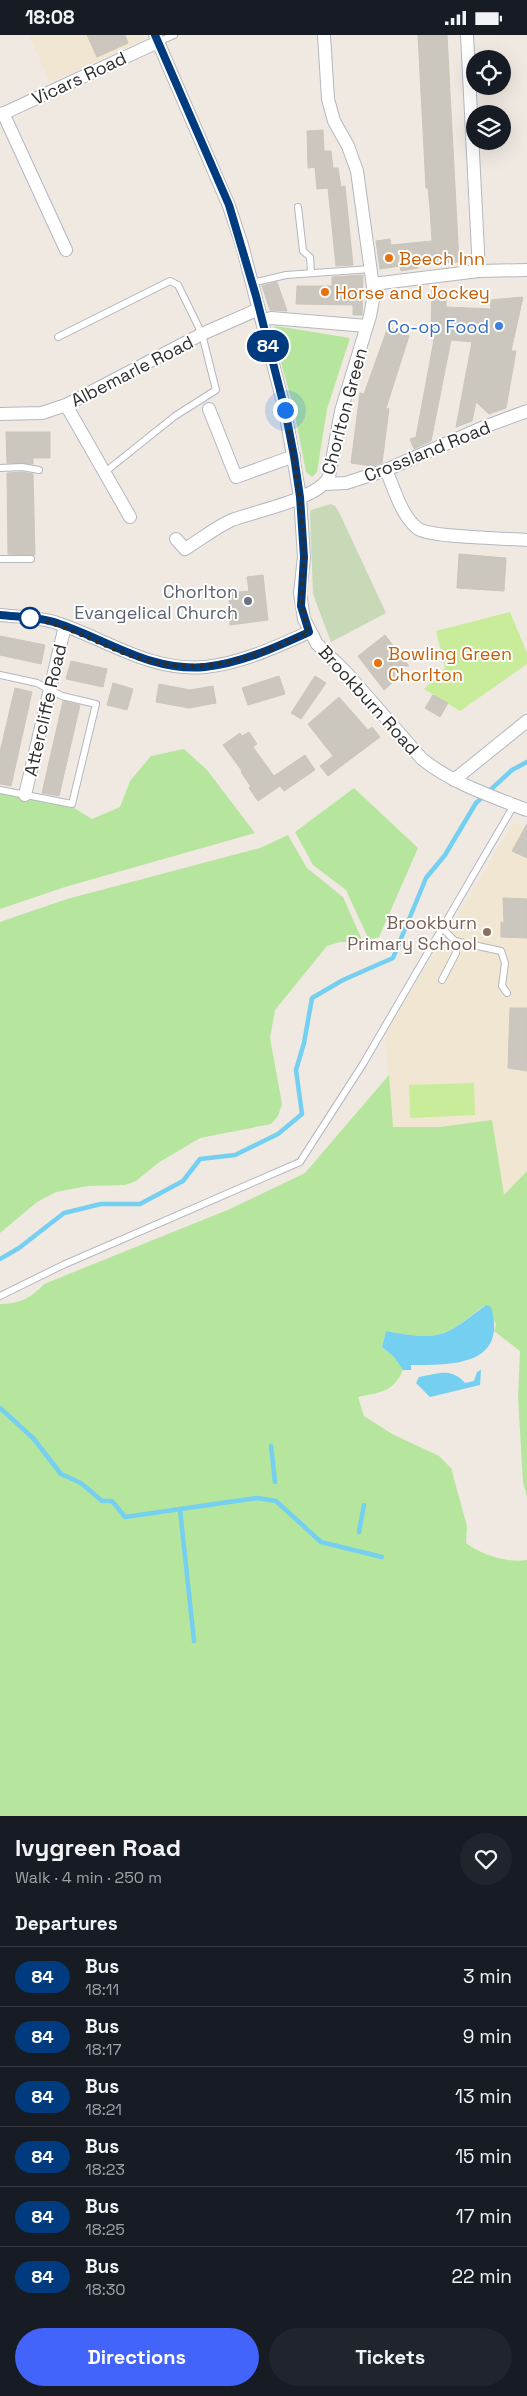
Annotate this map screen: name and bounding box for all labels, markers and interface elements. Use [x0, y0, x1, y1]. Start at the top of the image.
text: 18:08 [25, 5, 74, 30]
street label: Vicars Road [28, 46, 130, 110]
map controls [466, 50, 511, 150]
button: locate [466, 50, 511, 95]
button: layers [466, 105, 511, 150]
place label: Beech Inn [399, 247, 485, 270]
marker: Beech Inn [383, 252, 395, 264]
place label: Horse and Jockey [335, 281, 490, 304]
marker: Horse and Jockey [319, 286, 331, 298]
place label: Co-op Food [387, 315, 489, 338]
marker: Co-op Food [493, 320, 505, 332]
street label: Albemarle Road [67, 330, 197, 412]
line badge: 84 [246, 330, 290, 362]
text: 84 [257, 334, 279, 357]
street label: Chorlton Green [316, 345, 372, 477]
your location [273, 398, 298, 423]
street label: Crossland Road [360, 415, 494, 487]
place label: Chorlton Evangelical Church [74, 580, 238, 624]
marker: Chorlton Evangelical Church [242, 595, 254, 607]
unlabelled marker [19, 607, 41, 629]
street label: Brookburn Road [314, 640, 424, 760]
street label: Attercliffe Road [19, 642, 71, 778]
place label: Bowling Green Chorlton [388, 642, 512, 686]
marker: Bowling Green Chorlton [372, 657, 384, 669]
place label: Brookburn Primary School [347, 911, 477, 955]
marker: Brookburn Primary School [481, 926, 493, 938]
text: Ivygreen Road [15, 1832, 181, 1863]
button: heart [460, 1833, 512, 1885]
text: Walk · 4 min · 250 m [15, 1867, 162, 1888]
text: Departures [15, 1911, 118, 1936]
text: Bus [85, 1954, 119, 1979]
text: 3 min [463, 1964, 512, 1989]
text: 84 [31, 1965, 54, 1988]
text: 18:11 [85, 1979, 119, 2000]
text: Bus [85, 2014, 119, 2039]
text: 9 min [463, 2024, 512, 2049]
text: 84 [31, 2025, 54, 2048]
text: 18:17 [85, 2039, 121, 2060]
text: Bus [85, 2074, 119, 2099]
text: 13 min [455, 2084, 512, 2109]
text: 84 [31, 2085, 54, 2108]
text: 18:21 [85, 2099, 122, 2120]
text: Bus [85, 2134, 119, 2159]
text: 15 min [455, 2144, 512, 2169]
text: 84 [31, 2145, 54, 2168]
text: 18:23 [85, 2159, 125, 2180]
text: Bus [85, 2194, 119, 2219]
text: 17 min [456, 2204, 512, 2229]
text: 84 [31, 2205, 54, 2228]
text: 18:25 [85, 2219, 125, 2240]
text: Bus [85, 2254, 119, 2279]
text: 22 min [452, 2264, 512, 2289]
text: 84 [31, 2265, 54, 2288]
text: 18:30 [85, 2279, 126, 2300]
button: Directions [15, 2328, 259, 2386]
button: Tickets [269, 2328, 512, 2386]

